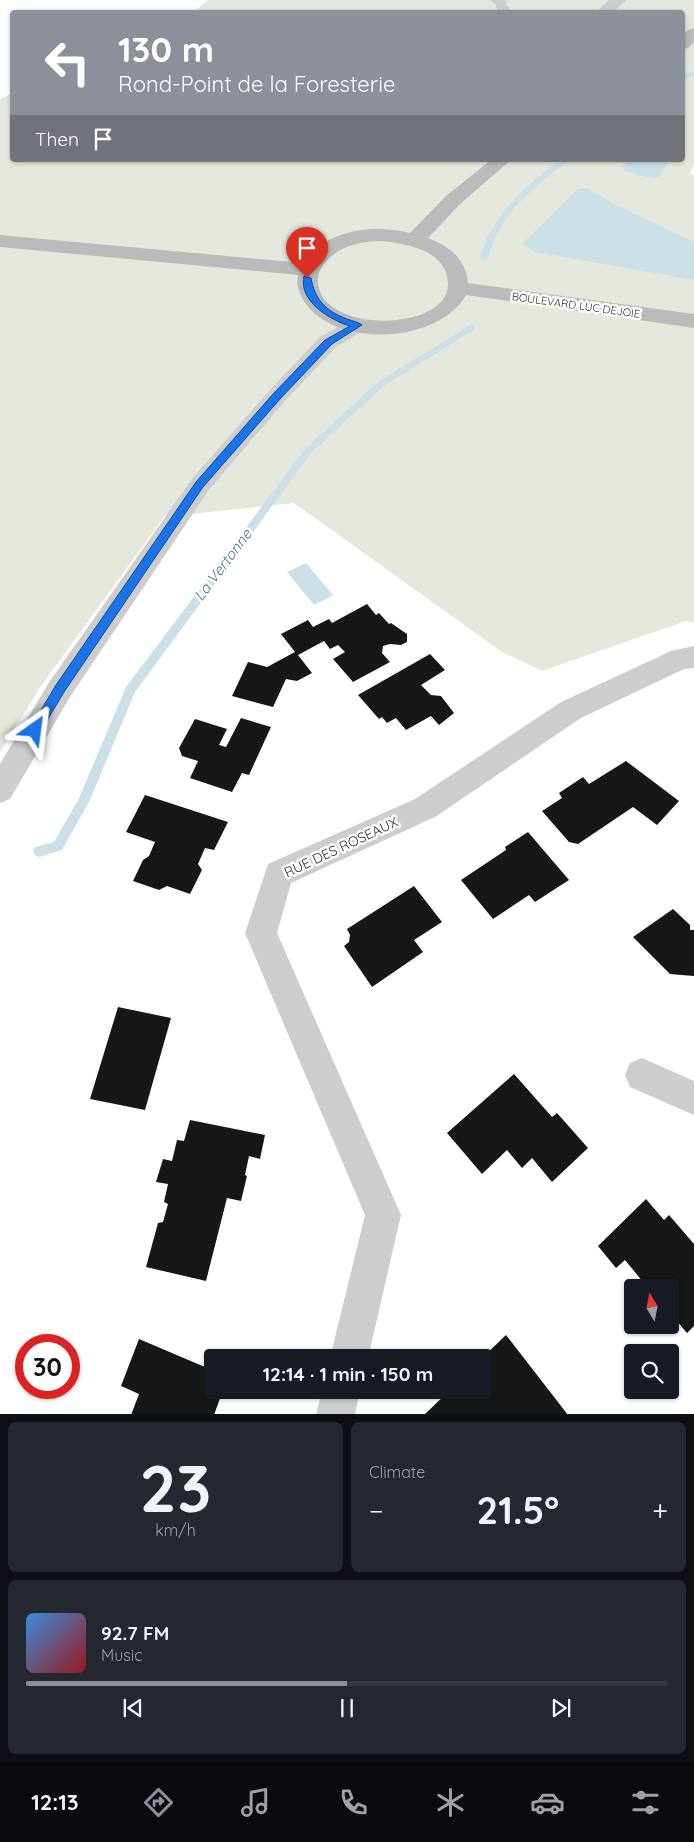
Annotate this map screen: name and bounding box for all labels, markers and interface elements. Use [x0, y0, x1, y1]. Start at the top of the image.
text: 130 m [118, 27, 214, 71]
icon: left [35, 30, 100, 95]
text: Rond-Point de la Foresterie [118, 70, 395, 98]
icon: arrive [89, 125, 117, 153]
text: Then [35, 127, 79, 151]
pin [286, 227, 328, 278]
icon: arrive [293, 234, 321, 262]
street label: BOULEVARD LUC DEJOIE [511, 289, 641, 321]
water label: La Vertonne [189, 525, 256, 604]
position arrow [8, 703, 60, 755]
street label: RUE DES ROSEAUX [281, 812, 401, 881]
north arrow [624, 1279, 679, 1334]
map controls [624, 1279, 679, 1399]
speed limit sign: 30 [15, 1334, 80, 1399]
button: search [624, 1344, 679, 1399]
text: 12:14 · 1 min · 150 m [263, 1362, 433, 1386]
text: 23 [140, 1447, 211, 1528]
text: Climate [369, 1462, 425, 1482]
text: 21.5° [477, 1486, 559, 1534]
text: − [369, 1493, 384, 1528]
text: + [652, 1493, 668, 1528]
text: km/h [155, 1520, 196, 1540]
text: 92.7 FM [101, 1621, 169, 1645]
text: Music [101, 1645, 143, 1665]
icon: previous [119, 1694, 147, 1722]
icon: pause [333, 1694, 361, 1722]
icon: next [547, 1694, 575, 1722]
icon: directions [141, 1785, 176, 1820]
icon: music [238, 1785, 273, 1820]
icon: phone [336, 1785, 371, 1820]
icon: climate [433, 1785, 468, 1820]
icon: car [530, 1785, 565, 1820]
icon: filters [628, 1785, 663, 1820]
text: 12:13 [31, 1788, 79, 1816]

